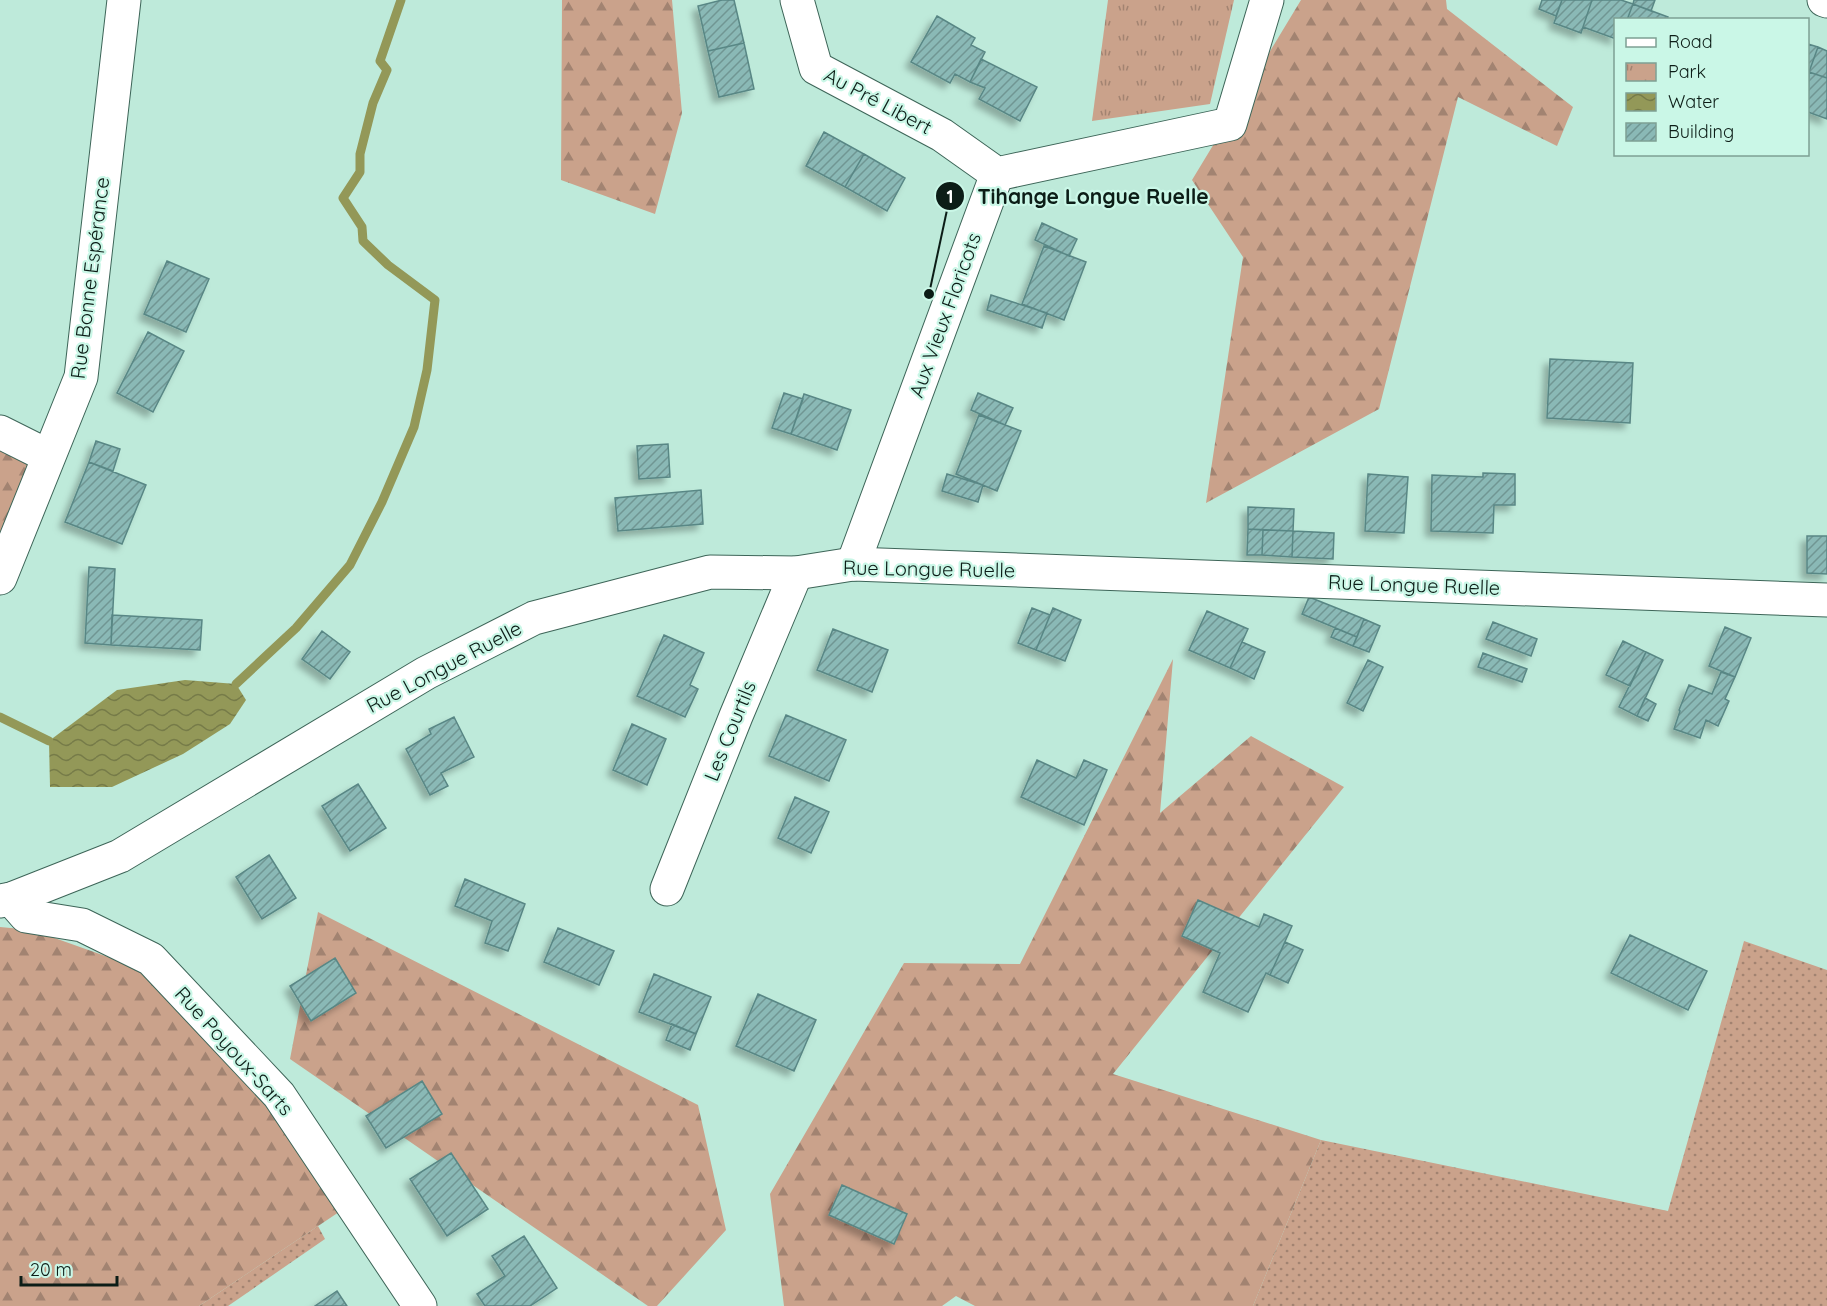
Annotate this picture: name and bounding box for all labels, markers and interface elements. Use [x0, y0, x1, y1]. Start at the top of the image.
legend [1614, 18, 1809, 156]
text: Road [1668, 30, 1713, 53]
text: Park [1668, 60, 1706, 83]
street label: Au Pré Libert [820, 62, 937, 139]
text: Water [1668, 90, 1719, 113]
text: Building [1668, 120, 1734, 143]
street label: Rue Bonne Espérance [65, 176, 114, 380]
callout: Tihange Longue Ruelle [935, 177, 1221, 216]
text: Tihange Longue Ruelle [977, 183, 1209, 209]
text: 1 [946, 185, 954, 208]
street label: Aux Vieux Floricots [903, 229, 986, 401]
street label: Rue Longue Ruelle [843, 554, 1015, 583]
street label: Rue Longue Ruelle [1328, 569, 1501, 600]
street label: Rue Longue Ruelle [362, 615, 526, 718]
street label: Les Courtils [698, 677, 761, 785]
street label: Rue Poyoux-Sarts [170, 981, 299, 1120]
scale bar [21, 1249, 117, 1287]
text: 20 m [30, 1258, 72, 1281]

